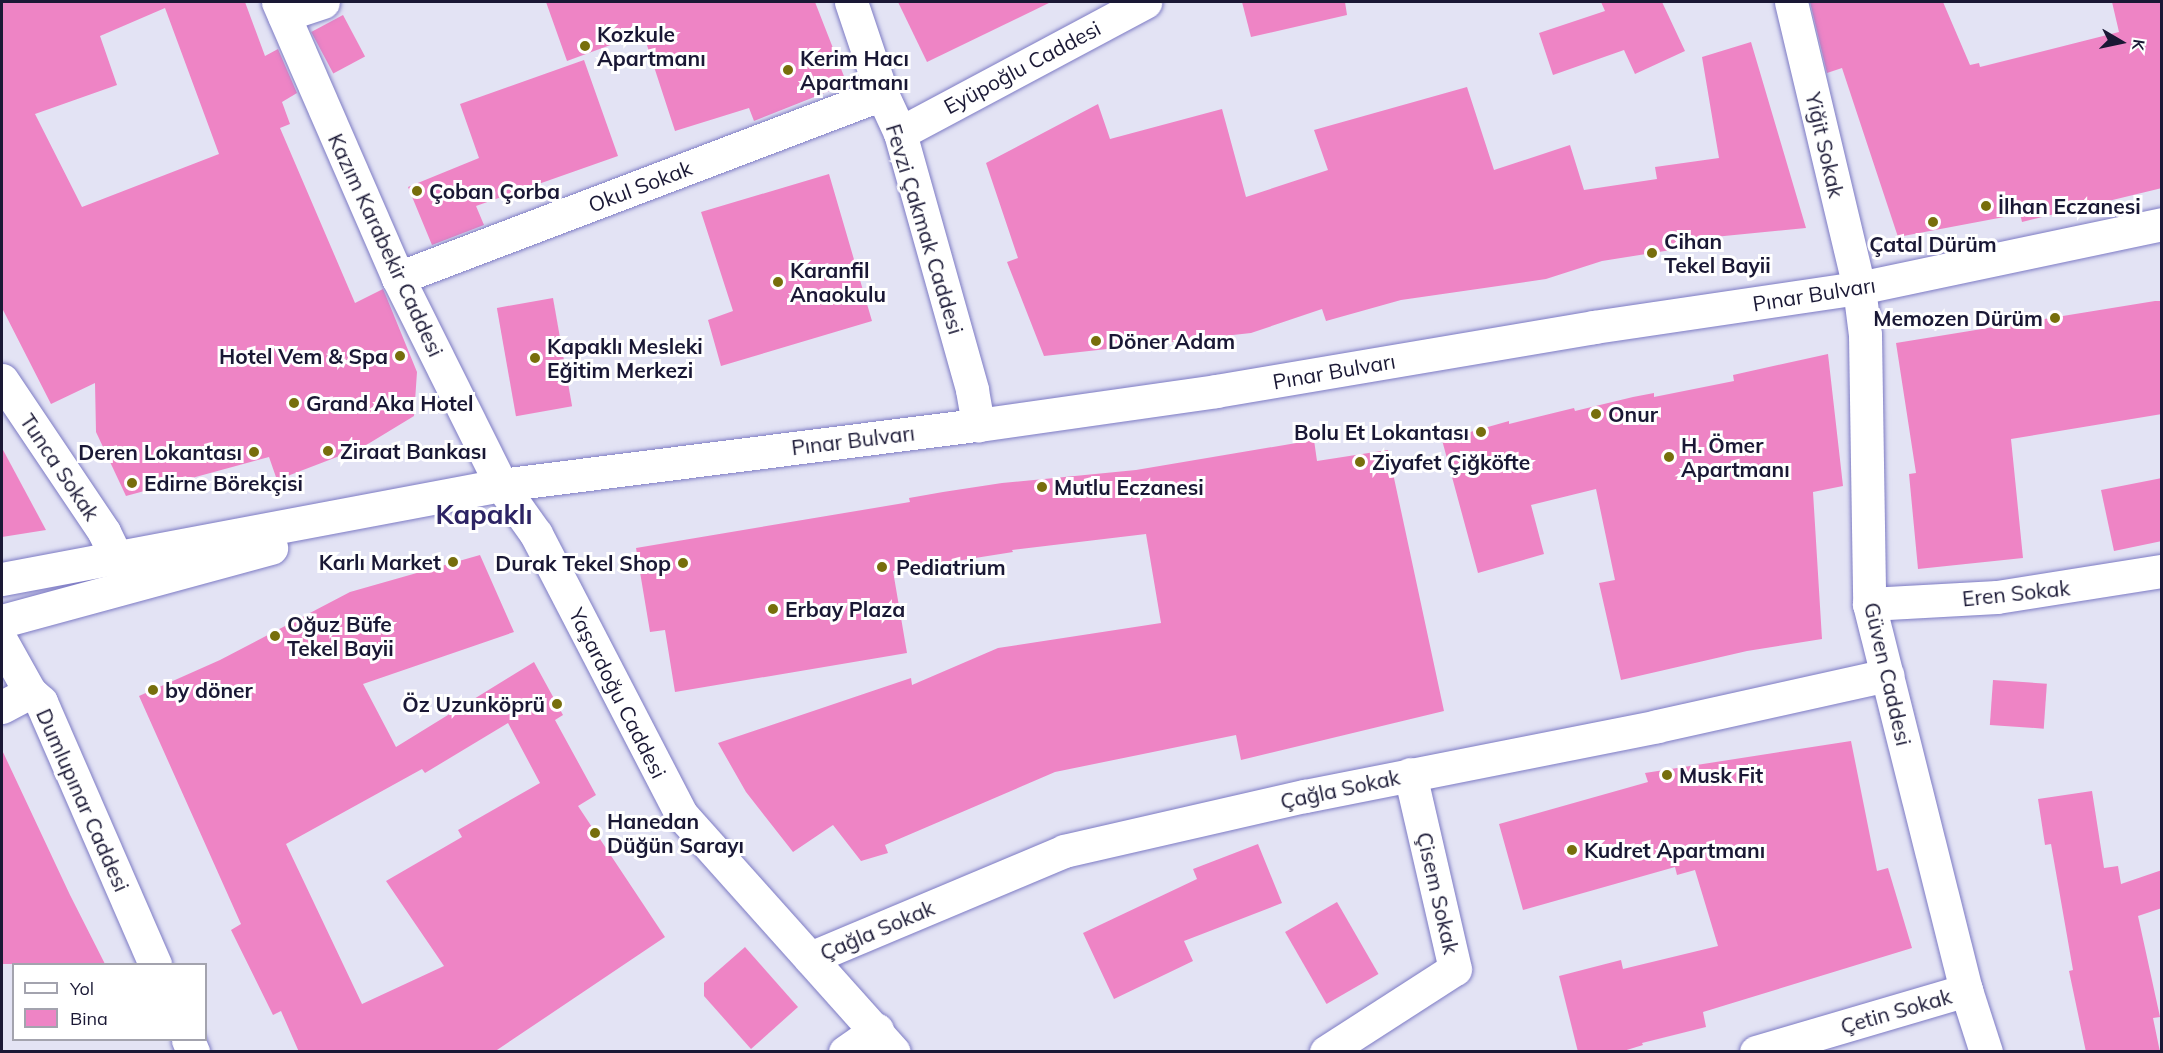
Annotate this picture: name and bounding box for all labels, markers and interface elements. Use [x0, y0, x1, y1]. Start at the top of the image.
north arrow [2091, 12, 2151, 72]
street label: Eyüpoğlu Caddesi [939, 15, 1105, 119]
place label: Kozkule Apartmanı [597, 21, 706, 71]
text: K [2128, 38, 2149, 52]
marker: Kozkule Apartmanı [578, 39, 592, 53]
place label: Kerim Hacı Apartmanı [800, 45, 909, 95]
marker: Kerim Hacı Apartmanı [781, 63, 795, 77]
street label: Yiğit Sokak [1801, 90, 1849, 200]
street label: Fevzi Çakmak Caddesi [881, 121, 969, 337]
street label: Kazım Karabekir Caddesi [323, 129, 449, 361]
street label: Okul Sokak [585, 155, 695, 217]
place label: Çoban Çorba [429, 178, 560, 204]
marker: Çoban Çorba [410, 184, 424, 198]
place label: İlhan Eczanesi [1998, 193, 2141, 219]
marker: İlhan Eczanesi [1979, 199, 1993, 213]
marker: Çatal Dürüm [1926, 215, 1940, 229]
place label: Cihan Tekel Bayii [1664, 228, 1771, 278]
place label: Çatal Dürüm [1869, 231, 1997, 257]
marker: Cihan Tekel Bayii [1645, 246, 1659, 260]
place label: Karanfil Anaokulu [790, 257, 886, 307]
street label: Pınar Bulvarı [1751, 272, 1877, 316]
marker: Karanfil Anaokulu [771, 275, 785, 289]
place label: Memozen Dürüm [1873, 305, 2043, 331]
marker: Memozen Dürüm [2048, 311, 2062, 325]
place label: Döner Adam [1108, 328, 1235, 354]
place label: Kapaklı Mesleki Eğitim Merkezi [547, 333, 703, 383]
marker: Döner Adam [1089, 334, 1103, 348]
place label: Hotel Vem & Spa [219, 343, 388, 369]
street label: Pınar Bulvarı [1271, 348, 1397, 394]
marker: Hotel Vem & Spa [393, 349, 407, 363]
marker: Kapaklı Mesleki Eğitim Merkezi [528, 351, 542, 365]
place label: Grand Aka Hotel [306, 390, 474, 416]
marker: Grand Aka Hotel [287, 396, 301, 410]
place label: Onur [1608, 401, 1658, 427]
marker: Onur [1589, 407, 1603, 421]
street label: Tunca Sokak [15, 409, 105, 525]
place label: Bolu Et Lokantası [1294, 419, 1469, 445]
street label: Pınar Bulvarı [790, 420, 916, 460]
marker: Bolu Et Lokantası [1474, 425, 1488, 439]
place label: H. Ömer Apartmanı [1681, 432, 1790, 482]
place label: Ziraat Bankası [340, 438, 487, 464]
place label: Deren Lokantası [78, 439, 242, 465]
marker: Ziraat Bankası [321, 444, 335, 458]
marker: Deren Lokantası [247, 445, 261, 459]
place label: Ziyafet Çiğköfte [1372, 449, 1530, 475]
marker: H. Ömer Apartmanı [1662, 450, 1676, 464]
marker: Ziyafet Çiğköfte [1353, 455, 1367, 469]
place label: Edirne Börekçisi [144, 470, 303, 496]
place label: Mutlu Eczanesi [1054, 474, 1204, 500]
marker: Edirne Börekçisi [125, 476, 139, 490]
marker: Mutlu Eczanesi [1035, 480, 1049, 494]
district label: Kapaklı [435, 499, 533, 531]
place label: Karlı Market [319, 549, 441, 575]
place label: Durak Tekel Shop [495, 550, 671, 576]
place label: Pediatrium [896, 554, 1006, 580]
marker: Karlı Market [446, 555, 460, 569]
marker: Durak Tekel Shop [676, 556, 690, 570]
marker: Pediatrium [873, 558, 891, 576]
street label: Eren Sokak [1961, 575, 2071, 611]
place label: Erbay Plaza [785, 596, 905, 622]
street label: Güven Caddesi [1859, 600, 1917, 748]
marker: Erbay Plaza [766, 602, 780, 616]
street label: Yaşardoğu Caddesi [564, 604, 672, 782]
place label: Oğuz Büfe Tekel Bayii [287, 611, 394, 661]
marker: Oğuz Büfe Tekel Bayii [268, 629, 282, 643]
place label: by döner [165, 677, 253, 703]
marker: by döner [146, 683, 160, 697]
place label: Öz Uzunköprü [402, 691, 545, 717]
marker: Öz Uzunköprü [550, 697, 564, 711]
street label: Dumlupınar Caddesi [31, 705, 135, 895]
place label: Musk Fit [1679, 762, 1763, 788]
street label: Çağla Sokak [1278, 764, 1402, 814]
marker: Musk Fit [1660, 768, 1674, 782]
place label: Hanedan Düğün Sarayı [607, 808, 744, 858]
marker: Hanedan Düğün Sarayı [588, 826, 602, 840]
street label: Çisem Sokak [1412, 830, 1464, 956]
place label: Kudret Apartmanı [1584, 837, 1765, 863]
marker: Kudret Apartmanı [1565, 843, 1579, 857]
street label: Çağla Sokak [816, 895, 938, 965]
legend [12, 963, 207, 1041]
text: Yol [70, 977, 94, 1000]
street label: Çetin Sokak [1838, 983, 1954, 1039]
text: Bina [70, 1007, 108, 1030]

